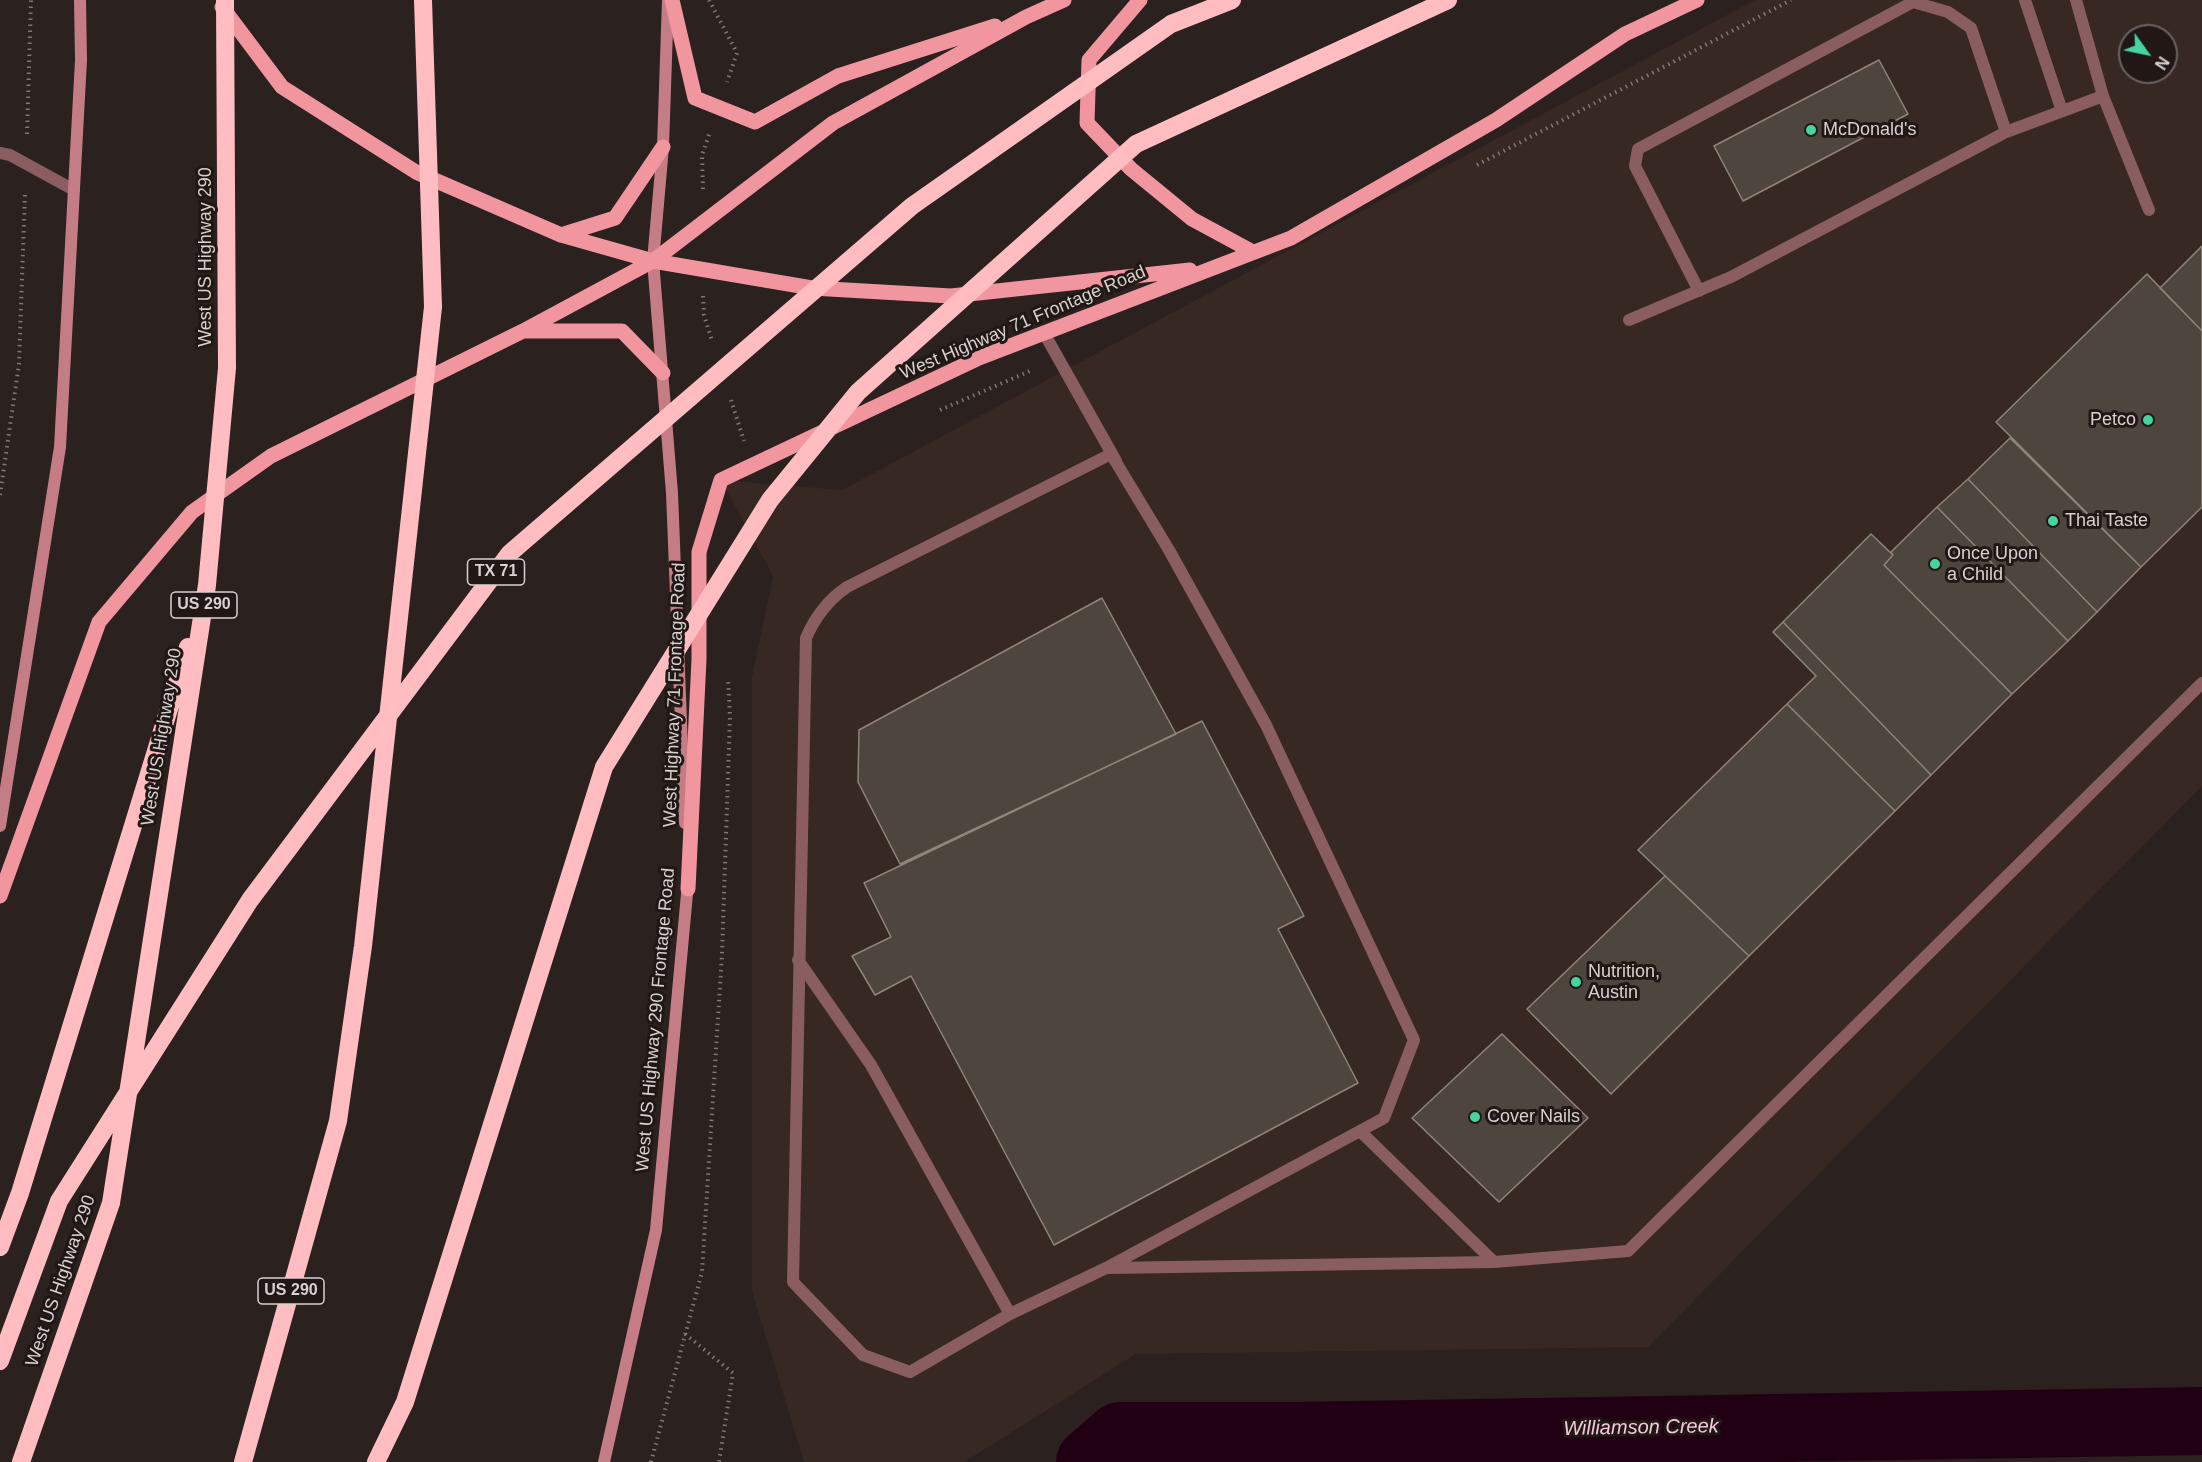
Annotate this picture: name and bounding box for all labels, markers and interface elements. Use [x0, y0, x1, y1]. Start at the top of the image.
north arrow [2118, 24, 2178, 84]
text: N [2152, 54, 2172, 72]
place label: McDonald's [1823, 119, 1916, 141]
marker: McDonald's [1804, 123, 1818, 137]
street label: West US Highway 290 [195, 167, 217, 347]
street label: West Highway 71 Frontage Road [897, 261, 1149, 385]
place label: Petco [2090, 409, 2136, 431]
marker: Petco [2141, 413, 2155, 427]
place label: Thai Taste [2065, 510, 2148, 532]
marker: Thai Taste [2046, 514, 2060, 528]
place label: Once Upon a Child [1947, 543, 2038, 586]
marker: Once Upon a Child [1928, 557, 1942, 571]
road number: TX 71 [468, 559, 524, 585]
street label: West Highway 71 Frontage Road [660, 562, 690, 828]
road number: US 290 [171, 592, 237, 618]
street label: West US Highway 290 [137, 647, 187, 827]
street label: West US Highway 290 Frontage Road [632, 867, 680, 1173]
place label: Nutrition, Austin [1588, 961, 1660, 1004]
marker: Nutrition, Austin [1569, 975, 1583, 989]
place label: Cover Nails [1487, 1106, 1580, 1128]
marker: Cover Nails [1468, 1110, 1482, 1124]
street label: West US Highway 290 [22, 1193, 100, 1369]
road number: US 290 [258, 1278, 324, 1304]
water label: Williamson Creek [1563, 1415, 1719, 1441]

